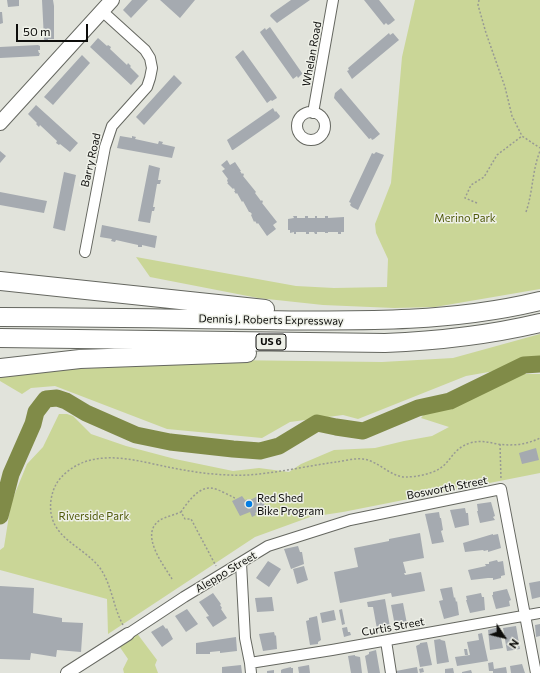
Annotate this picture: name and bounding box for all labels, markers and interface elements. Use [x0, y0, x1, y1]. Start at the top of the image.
scale bar [18, 16, 90, 42]
street label: Whelan Road [300, 20, 324, 88]
text: 50 m [23, 24, 51, 38]
street label: Barry Road [78, 132, 104, 188]
park label: Merino Park [434, 211, 496, 225]
street label: Dennis J. Roberts Expressway [198, 312, 344, 328]
road number: US 6 [256, 334, 286, 350]
street label: Bosworth Street [405, 474, 489, 502]
place label: Red Shed Bike Program [257, 491, 324, 517]
marker: Red Shed Bike Program [244, 499, 254, 509]
park label: Riverside Park [59, 509, 129, 523]
street label: Aleppo Street [193, 549, 259, 595]
street label: Curtis Street [361, 615, 425, 639]
north arrow [484, 617, 524, 657]
text: N [507, 637, 522, 651]

